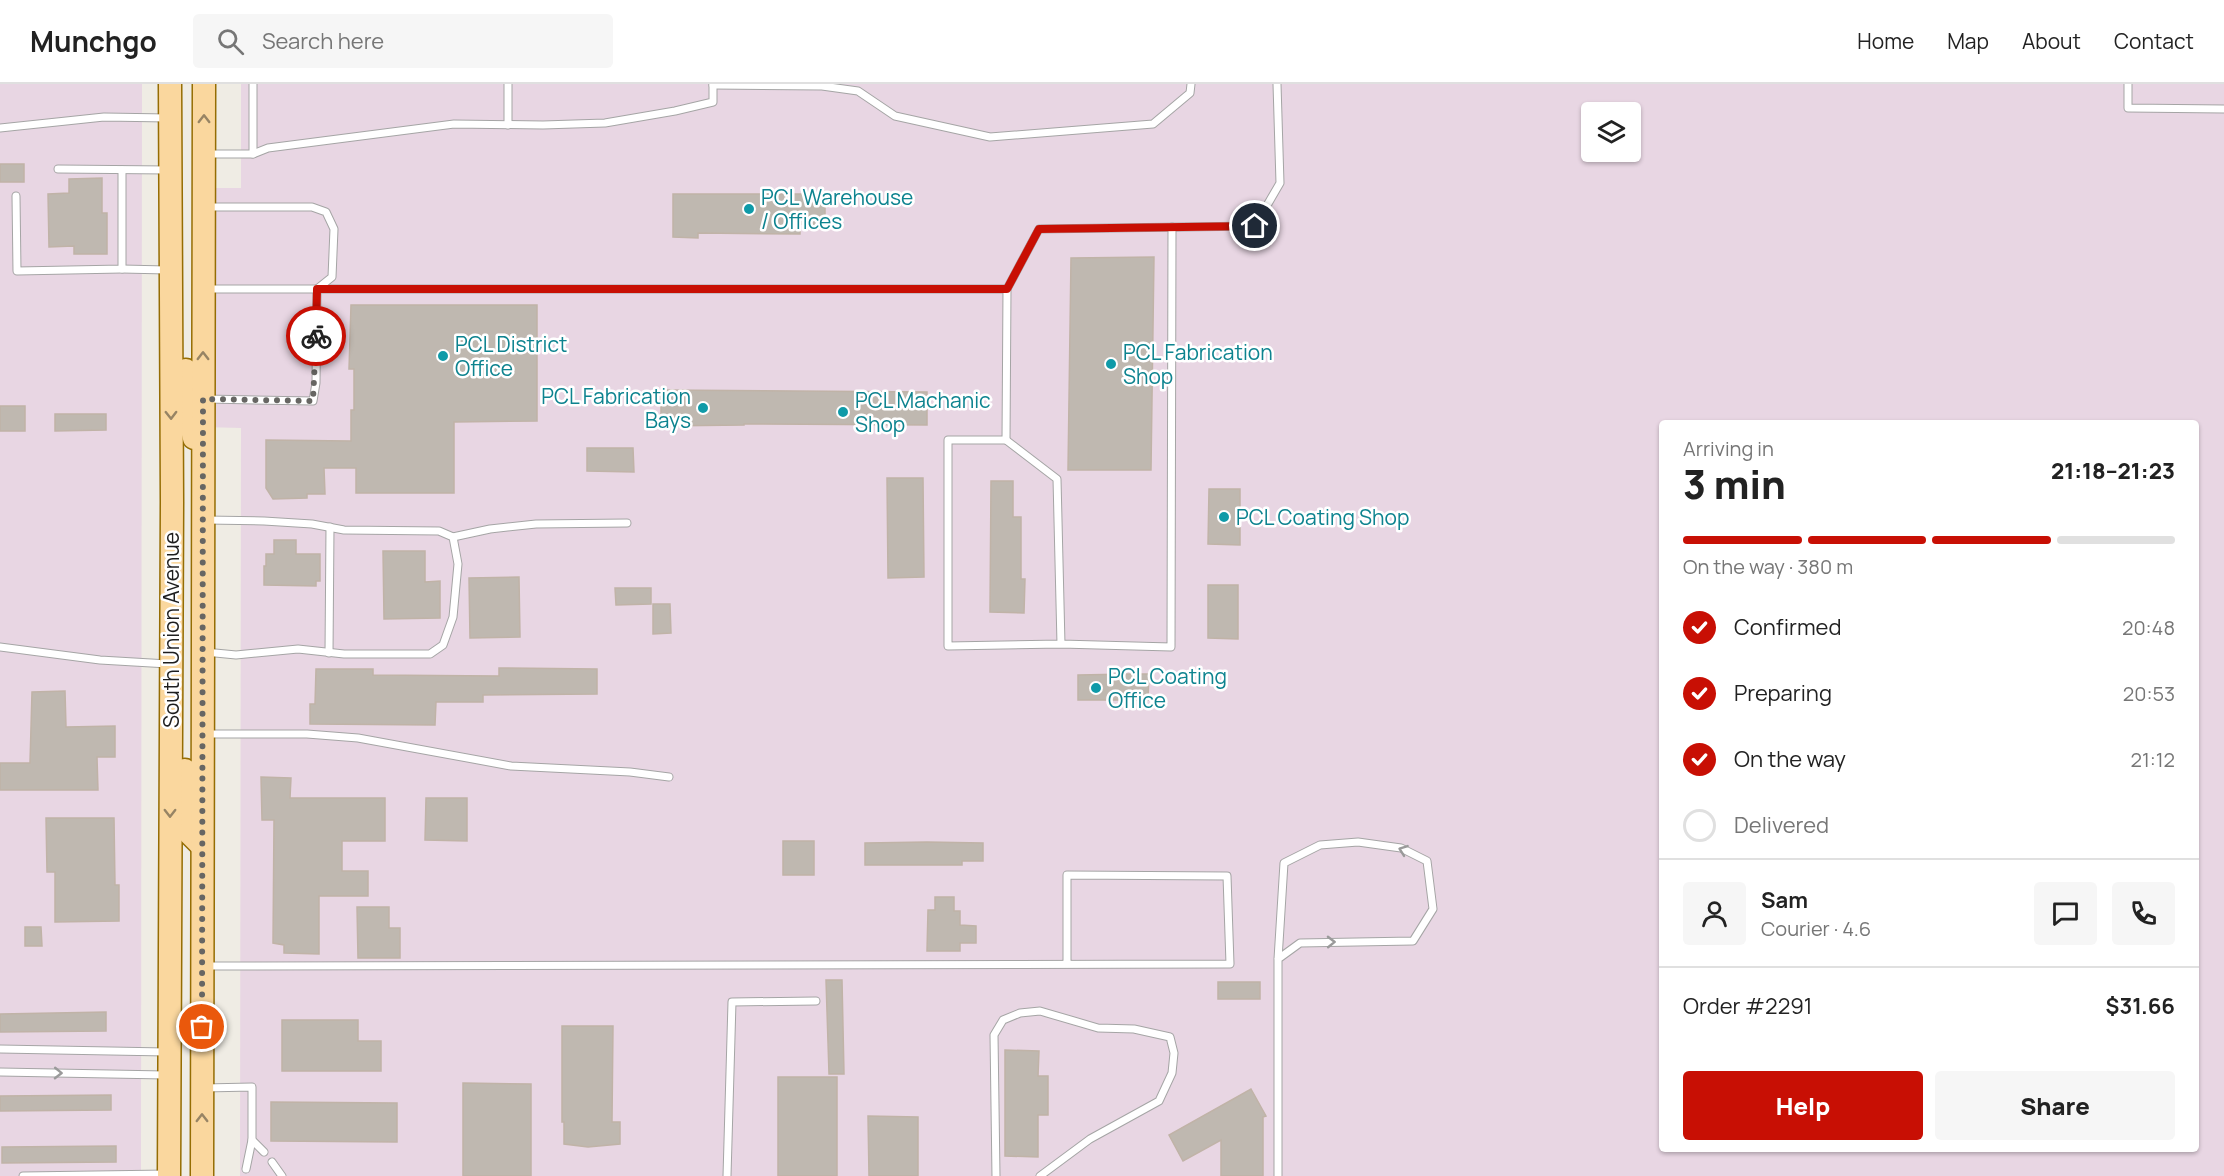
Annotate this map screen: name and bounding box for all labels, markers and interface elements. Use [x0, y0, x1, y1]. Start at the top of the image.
search box [193, 14, 613, 68]
text: Munchgo [30, 22, 157, 60]
icon: search [214, 25, 247, 58]
text: Search here [262, 26, 384, 56]
text: Home [1857, 27, 1914, 55]
text: Map [1947, 27, 1989, 55]
text: About [2022, 27, 2081, 55]
text: Contact [2114, 27, 2194, 55]
map controls [1581, 102, 1641, 162]
button: layers [1581, 102, 1641, 162]
one-way arrow [198, 114, 210, 123]
place label: PCL Warehouse / Offices [761, 183, 913, 235]
pin [1229, 200, 1280, 251]
marker: PCL Warehouse / Offices [742, 202, 756, 216]
icon: home [1238, 209, 1271, 242]
courier [286, 306, 346, 366]
icon: bike [300, 320, 333, 353]
place label: PCL District Office [455, 330, 568, 382]
place label: PCL Fabrication Shop [1123, 338, 1273, 390]
marker: PCL District Office [436, 349, 450, 363]
one-way arrow [197, 351, 209, 360]
marker: PCL Fabrication Shop [1104, 357, 1118, 371]
place label: PCL Fabrication Bays [541, 382, 691, 434]
place label: PCL Machanic Shop [855, 386, 991, 438]
marker: PCL Fabrication Bays [696, 401, 710, 415]
marker: PCL Machanic Shop [836, 405, 850, 419]
one-way arrow [165, 411, 177, 420]
text: Arriving in [1683, 435, 1774, 462]
text: 21:18–21:23 [2051, 456, 2175, 486]
text: 3 min [1683, 457, 1786, 511]
place label: PCL Coating Shop [1236, 503, 1409, 531]
marker: PCL Coating Shop [1217, 510, 1231, 524]
street label: South Union Avenue [157, 532, 185, 728]
text: On the way · 380 m [1683, 553, 1853, 580]
icon: check [1683, 611, 1716, 644]
text: Confirmed [1734, 612, 1842, 642]
text: 20:48 [2122, 614, 2175, 641]
place label: PCL Coating Office [1108, 662, 1227, 714]
icon: check [1683, 677, 1716, 710]
text: Preparing [1734, 678, 1832, 708]
text: 20:53 [2123, 680, 2175, 707]
marker: PCL Coating Office [1089, 681, 1103, 695]
icon: check [1683, 743, 1716, 776]
text: On the way [1734, 744, 1846, 774]
text: 21:12 [2131, 746, 2175, 773]
one-way arrow [164, 808, 176, 817]
text: Delivered [1734, 810, 1829, 840]
one-way arrow [1398, 845, 1408, 858]
button: person [1683, 882, 1746, 945]
button: chat [2034, 882, 2097, 945]
button: phone [2112, 882, 2175, 945]
text: Sam [1761, 885, 1808, 915]
text: Courier · 4.6 [1761, 915, 1871, 942]
one-way arrow [1327, 936, 1336, 948]
text: Order #2291 [1683, 991, 1812, 1021]
text: $31.66 [2106, 991, 2175, 1021]
pin [176, 1001, 227, 1052]
icon: bag [185, 1010, 218, 1043]
one-way arrow [54, 1067, 63, 1080]
button: Help [1683, 1071, 1923, 1140]
button: Share [1935, 1071, 2175, 1140]
one-way arrow [196, 1113, 208, 1122]

